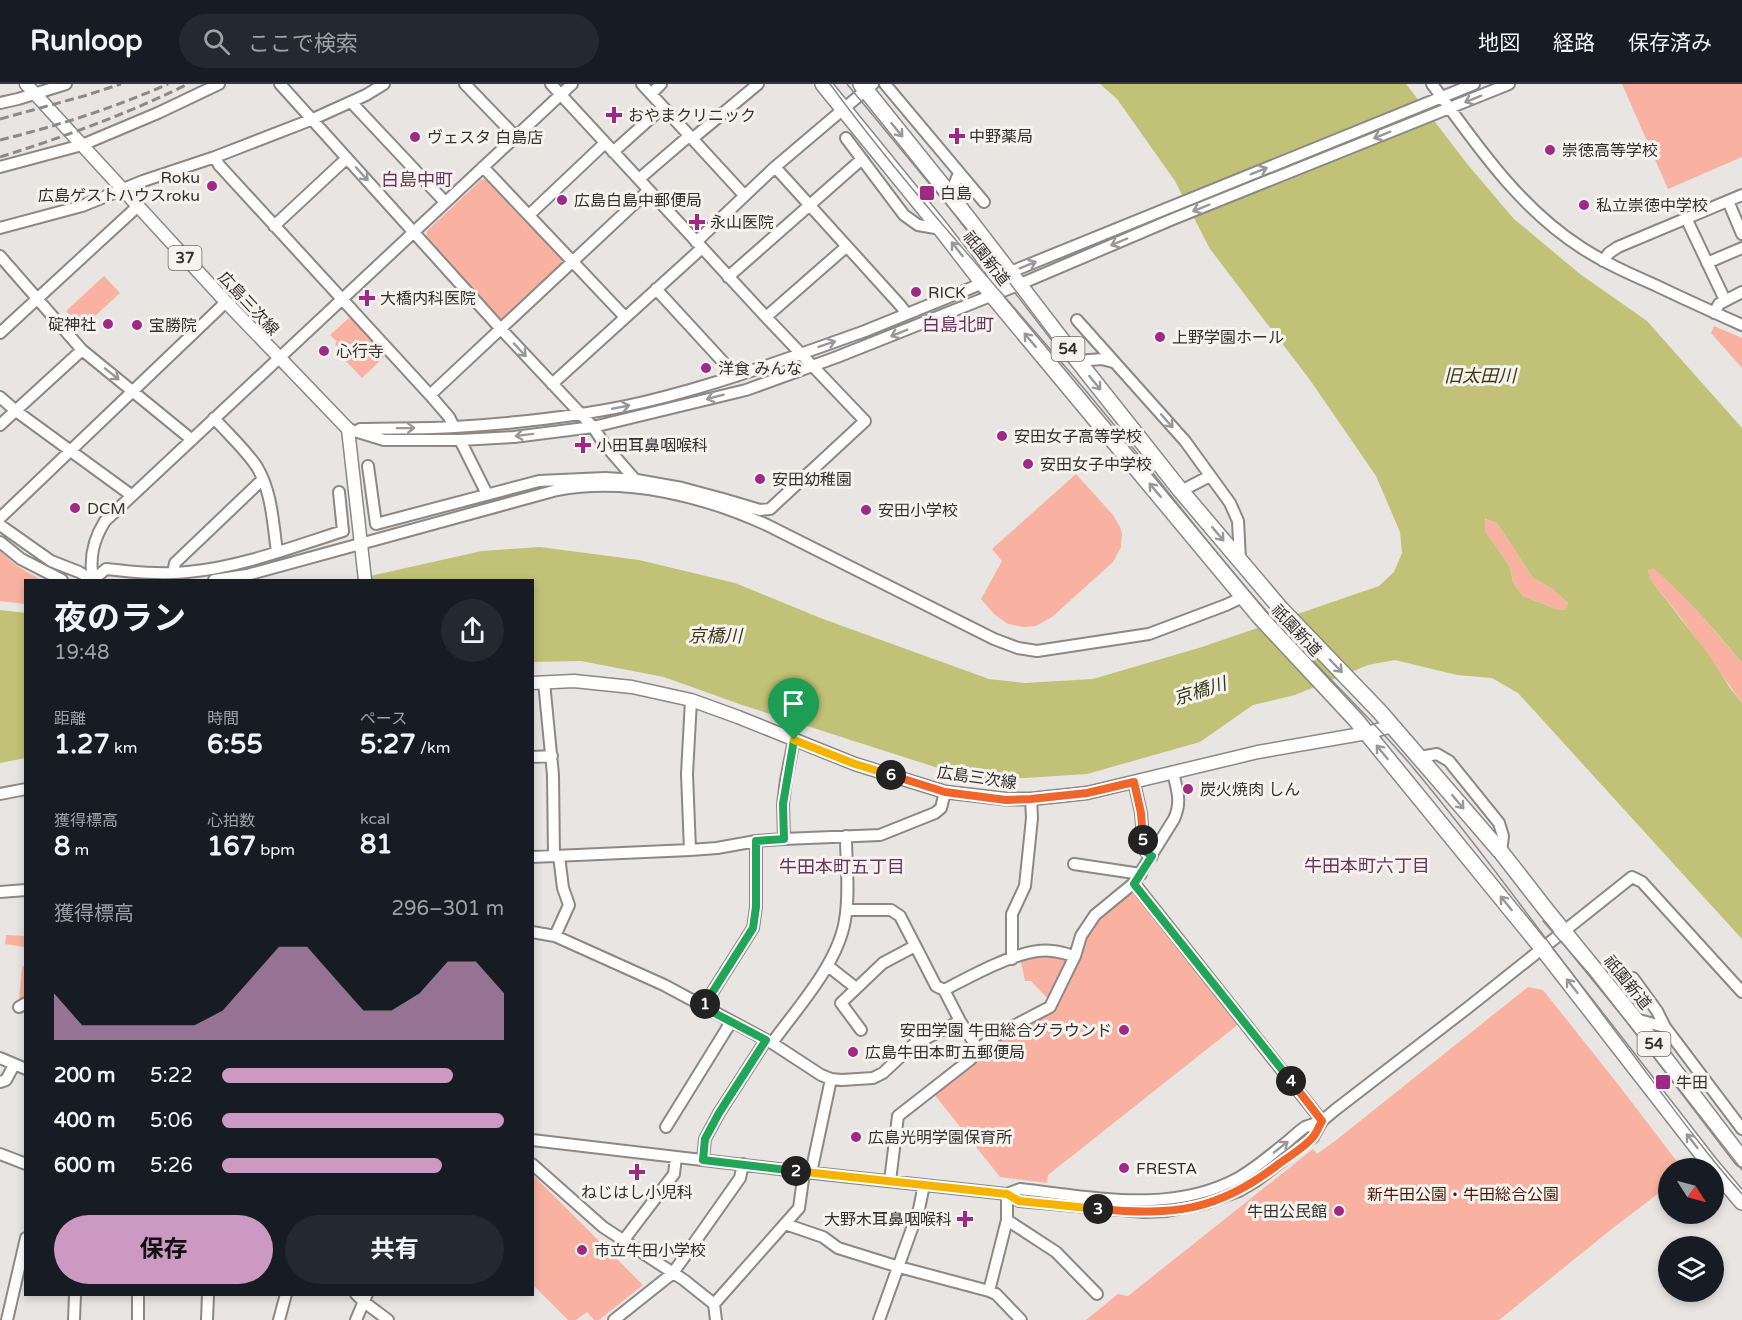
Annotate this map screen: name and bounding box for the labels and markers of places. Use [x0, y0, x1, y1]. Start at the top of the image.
marker: おやまクリニック [605, 106, 623, 124]
place label: おやまクリニック [628, 106, 756, 126]
place label: 中野薬局 [969, 127, 1033, 147]
place label: ヴェスタ 白島店 [427, 128, 543, 148]
marker: 中野薬局 [950, 129, 964, 143]
marker: ヴェスタ 白島店 [408, 130, 422, 144]
place label: 崇徳高等学校 [1562, 141, 1658, 161]
marker: 崇徳高等学校 [1543, 143, 1557, 157]
place label: Roku 広島ゲストハウスroku [38, 168, 200, 206]
marker: Roku 広島ゲストハウスroku [205, 179, 219, 193]
marker: 白島 [918, 184, 936, 202]
place label: 白島 [940, 184, 972, 204]
place label: 広島白島中郵便局 [574, 191, 702, 211]
marker: 広島白島中郵便局 [555, 193, 569, 207]
place label: 私立崇徳中学校 [1596, 196, 1708, 216]
marker: 私立崇徳中学校 [1577, 198, 1591, 212]
marker: 永山医院 [688, 213, 706, 231]
place label: 永山医院 [710, 213, 774, 233]
place label: RICK [928, 283, 966, 303]
marker: RICK [909, 285, 923, 299]
marker: 大橋内科医院 [358, 289, 376, 307]
place label: 大橋内科医院 [380, 289, 476, 309]
place label: 碇神社 [48, 315, 96, 335]
place label: 宝勝院 [149, 316, 197, 336]
marker: 碇神社 [101, 317, 115, 331]
marker: 宝勝院 [130, 318, 144, 332]
place label: 上野学園ホール [1172, 328, 1284, 348]
marker: 上野学園ホール [1153, 330, 1167, 344]
place label: 心行寺 [336, 342, 384, 362]
marker: 心行寺 [317, 344, 331, 358]
place label: 洋食 みんな [718, 359, 802, 379]
marker: 洋食 みんな [699, 361, 713, 375]
place label: 安田女子高等学校 [1014, 427, 1142, 447]
marker: 安田女子高等学校 [995, 429, 1009, 443]
marker: 小田耳鼻咽喉科 [574, 436, 592, 454]
place label: 小田耳鼻咽喉科 [596, 436, 708, 456]
place label: 安田女子中学校 [1040, 455, 1152, 475]
marker: 安田女子中学校 [1021, 457, 1035, 471]
place label: 安田幼稚園 [772, 470, 852, 490]
marker: 安田幼稚園 [753, 472, 767, 486]
place label: DCM [87, 499, 126, 519]
marker: DCM [68, 501, 82, 515]
place label: 安田小学校 [878, 501, 958, 521]
marker: 安田小学校 [859, 503, 873, 517]
pin [768, 678, 819, 740]
pin: 6 [876, 760, 906, 790]
place label: 炭火焼肉 しん [1200, 780, 1300, 800]
marker: 炭火焼肉 しん [1181, 782, 1195, 796]
pin: 5 [1128, 825, 1158, 855]
pin: 1 [690, 989, 720, 1019]
place label: 安田学園 牛田総合グラウンド [900, 1021, 1112, 1041]
marker: 安田学園 牛田総合グラウンド [1117, 1023, 1131, 1037]
place label: 広島牛田本町五郵便局 [865, 1043, 1025, 1063]
marker: 広島牛田本町五郵便局 [846, 1045, 860, 1059]
pin: 4 [1276, 1066, 1306, 1096]
marker: 牛田 [1654, 1073, 1672, 1091]
place label: 牛田 [1676, 1073, 1708, 1093]
place label: 広島光明学園保育所 [868, 1128, 1012, 1148]
marker: 広島光明学園保育所 [849, 1130, 863, 1144]
pin: 2 [781, 1156, 811, 1186]
place label: FRESTA [1136, 1159, 1197, 1179]
marker: FRESTA [1117, 1161, 1131, 1175]
marker: ねじはし小児科 [628, 1163, 646, 1181]
place label: ねじはし小児科 [581, 1183, 693, 1203]
pin: 3 [1083, 1194, 1113, 1224]
place label: 牛田公民館 [1247, 1202, 1327, 1222]
marker: 牛田公民館 [1332, 1204, 1346, 1218]
place label: 大野木耳鼻咽喉科 [824, 1210, 952, 1230]
marker: 大野木耳鼻咽喉科 [956, 1210, 974, 1228]
place label: 市立牛田小学校 [594, 1241, 706, 1261]
marker: 市立牛田小学校 [575, 1243, 589, 1257]

